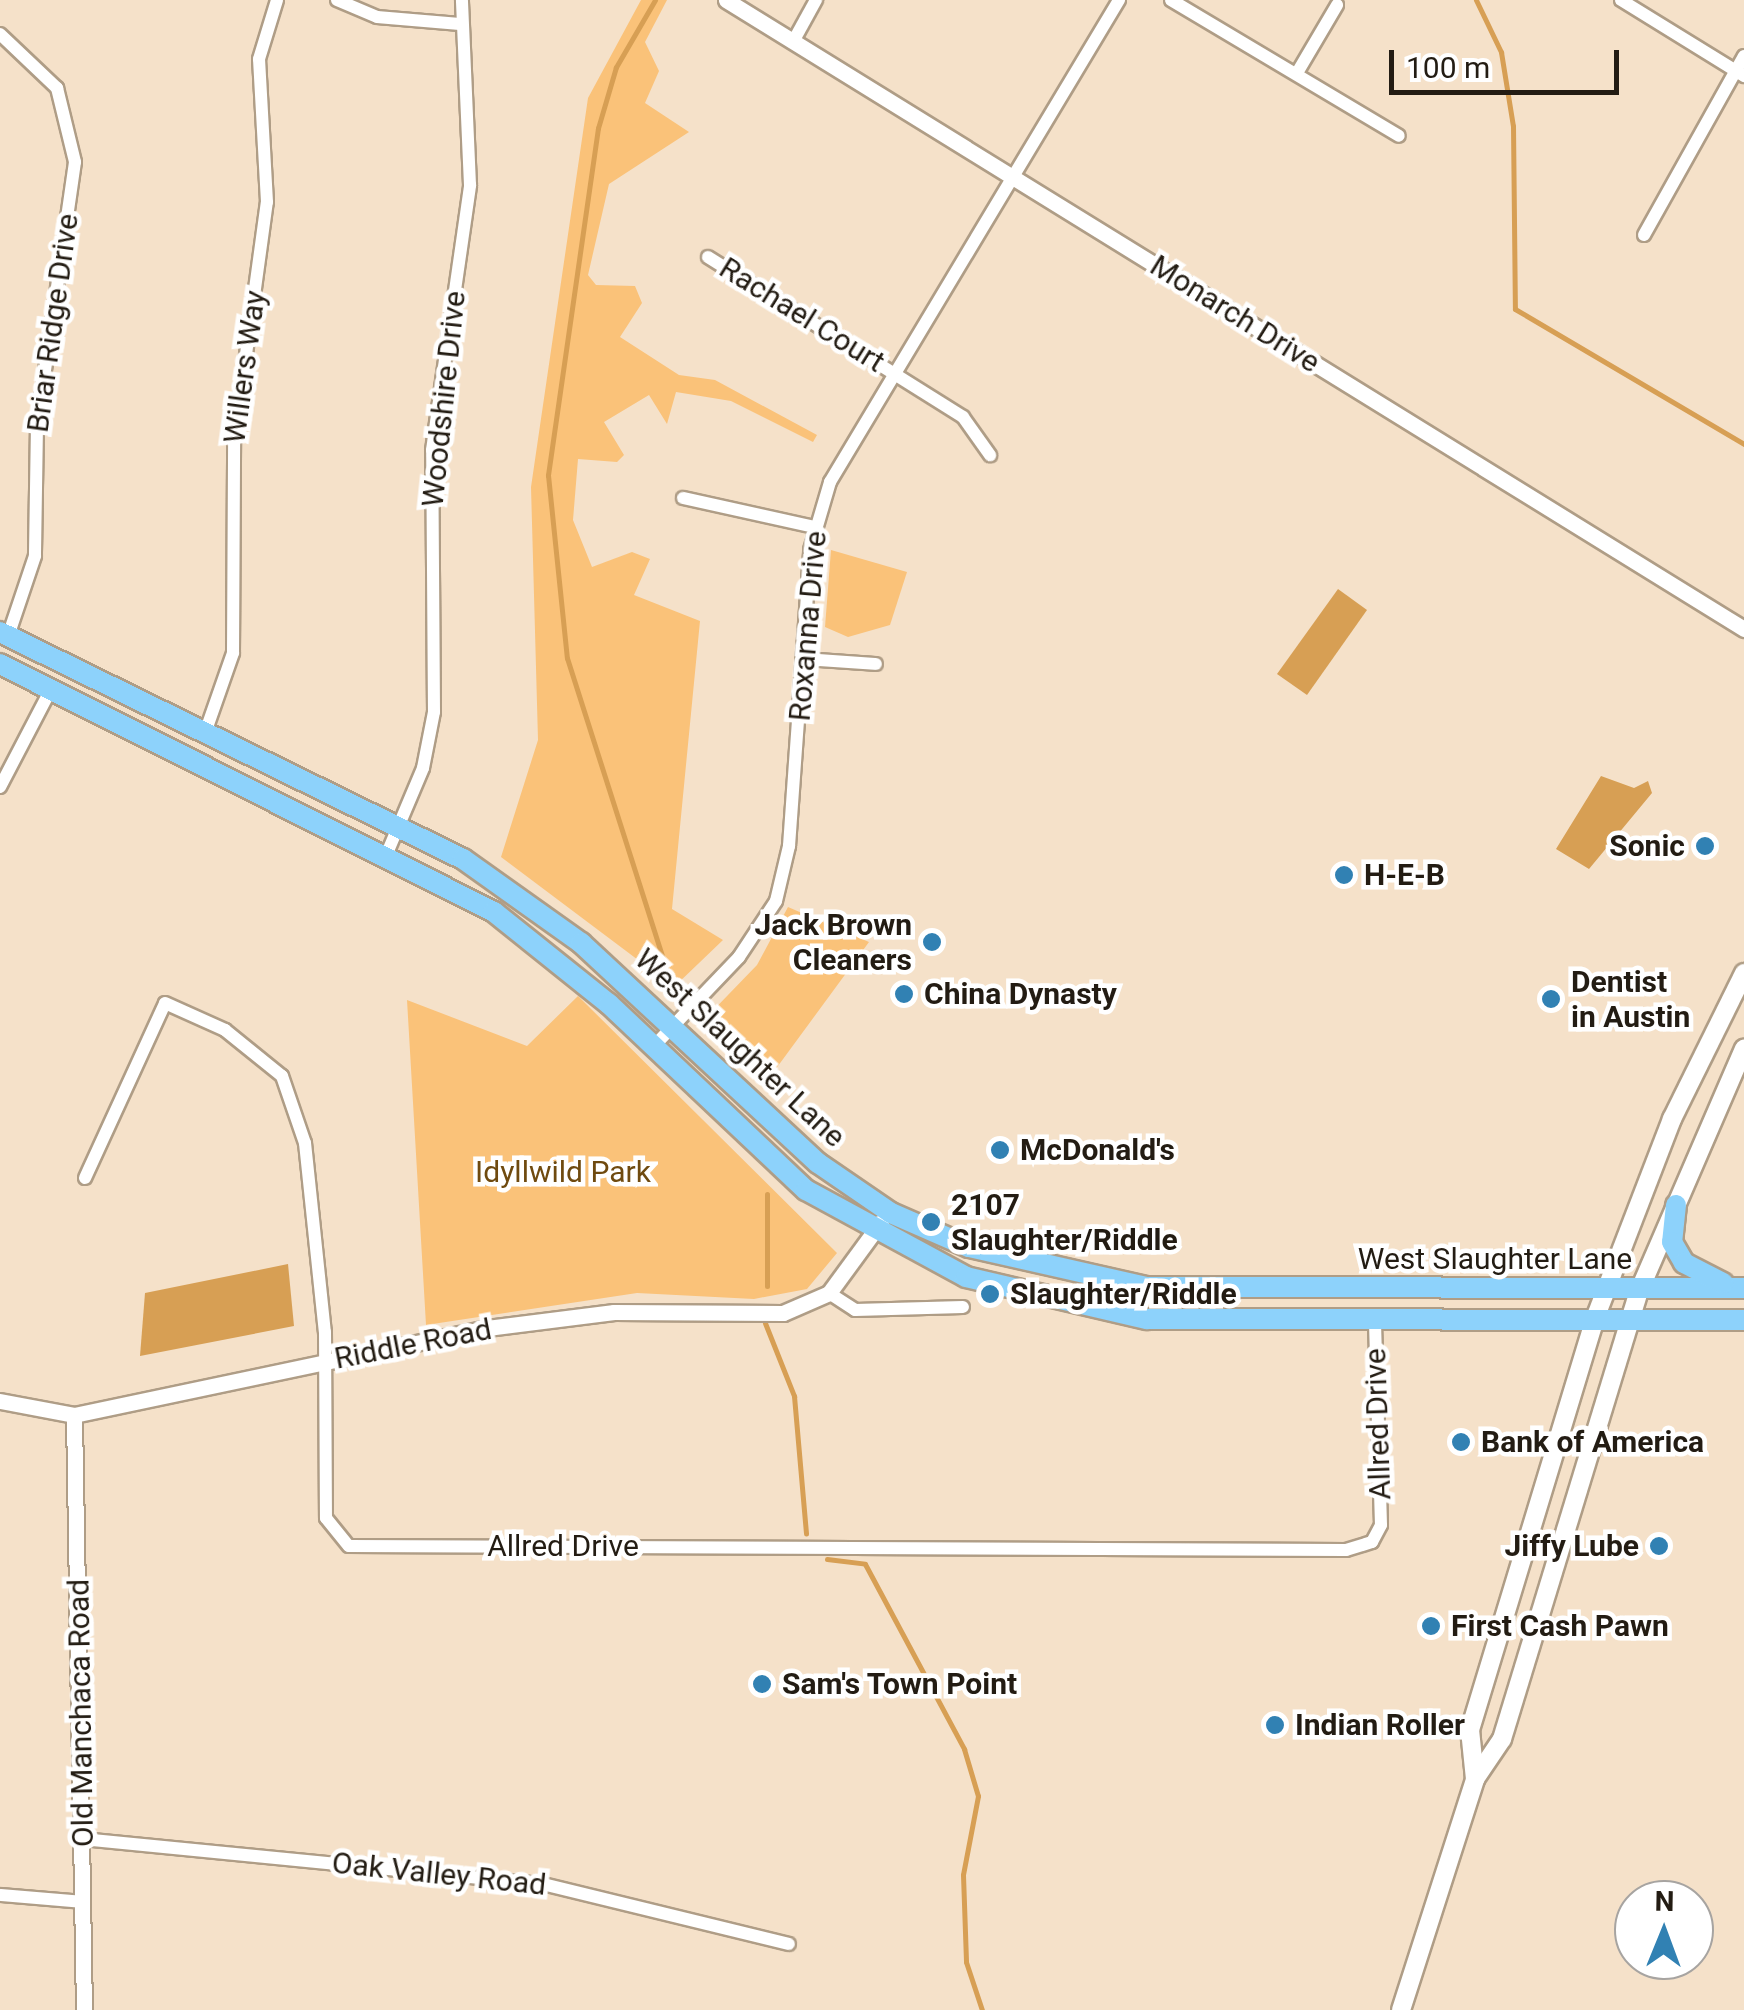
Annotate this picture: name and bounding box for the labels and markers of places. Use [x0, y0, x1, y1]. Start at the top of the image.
place label: Sonic [1609, 828, 1685, 864]
marker: Sonic [1694, 835, 1716, 857]
place label: H-E-B [1364, 857, 1445, 893]
marker: H-E-B [1333, 864, 1355, 886]
place label: Jack Brown Cleaners [755, 907, 912, 978]
marker: Jack Brown Cleaners [921, 931, 943, 953]
place label: Dentist in Austin [1571, 964, 1690, 1034]
place label: China Dynasty [924, 976, 1117, 1012]
marker: China Dynasty [893, 983, 915, 1005]
marker: Dentist in Austin [1540, 988, 1562, 1010]
place label: McDonald's [1020, 1132, 1175, 1168]
marker: McDonald's [989, 1139, 1011, 1161]
place label: 2107 Slaughter/Riddle [951, 1187, 1178, 1258]
marker: 2107 Slaughter/Riddle [920, 1211, 942, 1233]
place label: Slaughter/Riddle [1010, 1276, 1237, 1312]
marker: Slaughter/Riddle [979, 1283, 1001, 1305]
place label: Bank of America [1481, 1424, 1704, 1460]
marker: Bank of America [1450, 1431, 1472, 1453]
place label: Jiffy Lube [1505, 1528, 1639, 1564]
marker: Jiffy Lube [1648, 1535, 1670, 1557]
place label: First Cash Pawn [1451, 1608, 1669, 1644]
marker: First Cash Pawn [1420, 1615, 1442, 1637]
place label: Sam's Town Point [782, 1666, 1018, 1702]
marker: Sam's Town Point [751, 1673, 773, 1695]
place label: Indian Roller [1295, 1707, 1465, 1743]
marker: Indian Roller [1264, 1714, 1286, 1736]

